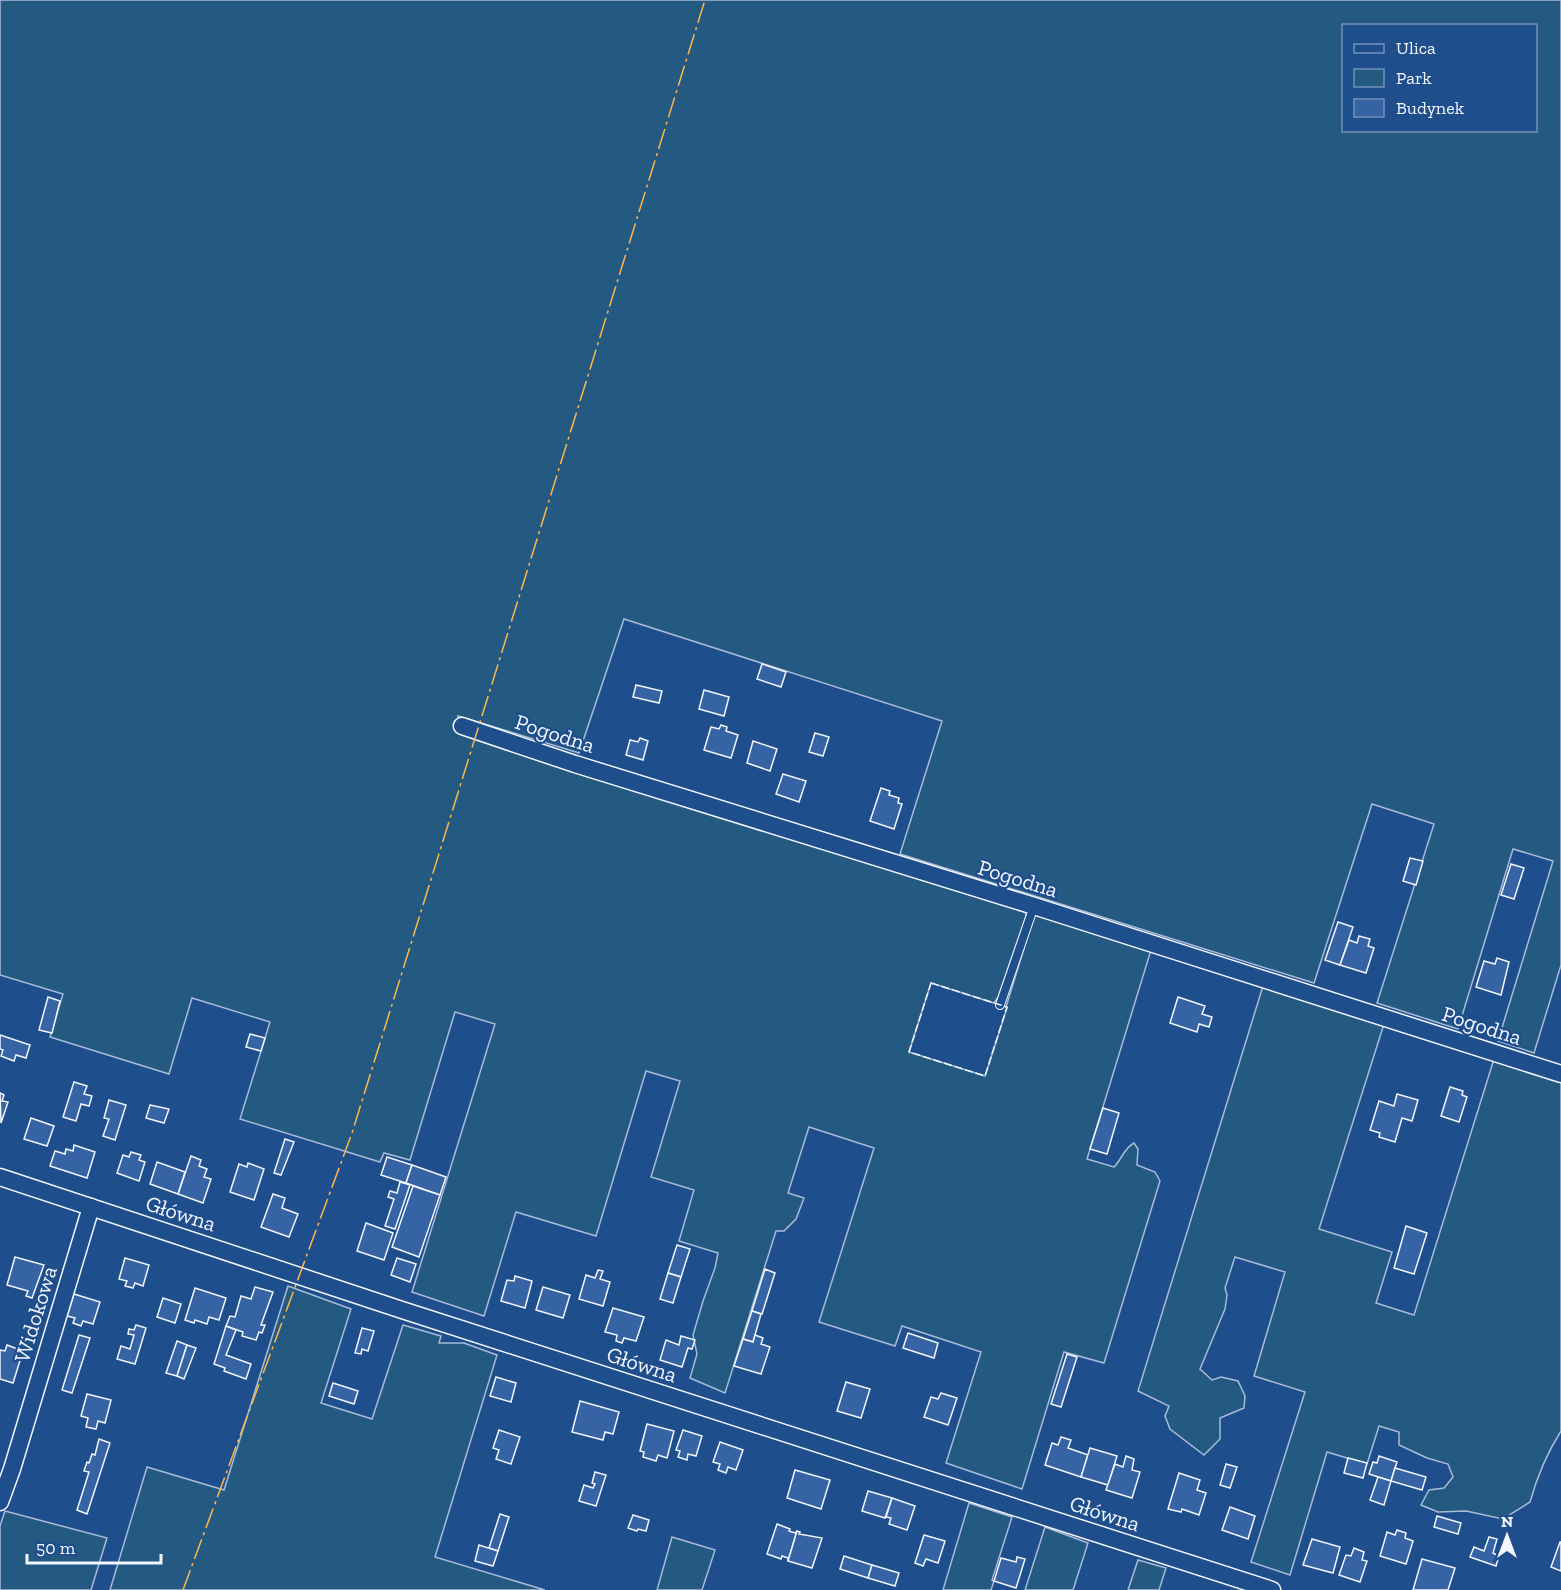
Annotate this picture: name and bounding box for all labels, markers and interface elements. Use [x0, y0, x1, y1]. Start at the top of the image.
legend [1342, 24, 1537, 132]
text: Ulica [1396, 37, 1436, 59]
text: Park [1396, 67, 1432, 89]
text: Budynek [1396, 97, 1465, 119]
street label: Pogodna [512, 708, 598, 759]
street label: Pogodna [975, 854, 1061, 903]
street label: Pogodna [1439, 1000, 1525, 1051]
street label: Główna [142, 1189, 220, 1238]
street label: Widokowa [8, 1262, 63, 1366]
street label: Główna [603, 1340, 681, 1389]
street label: Główna [1066, 1489, 1144, 1538]
north arrow [1477, 1506, 1537, 1566]
text: N [1501, 1512, 1513, 1531]
scale bar [27, 1527, 160, 1565]
text: 50 m [36, 1537, 76, 1559]

